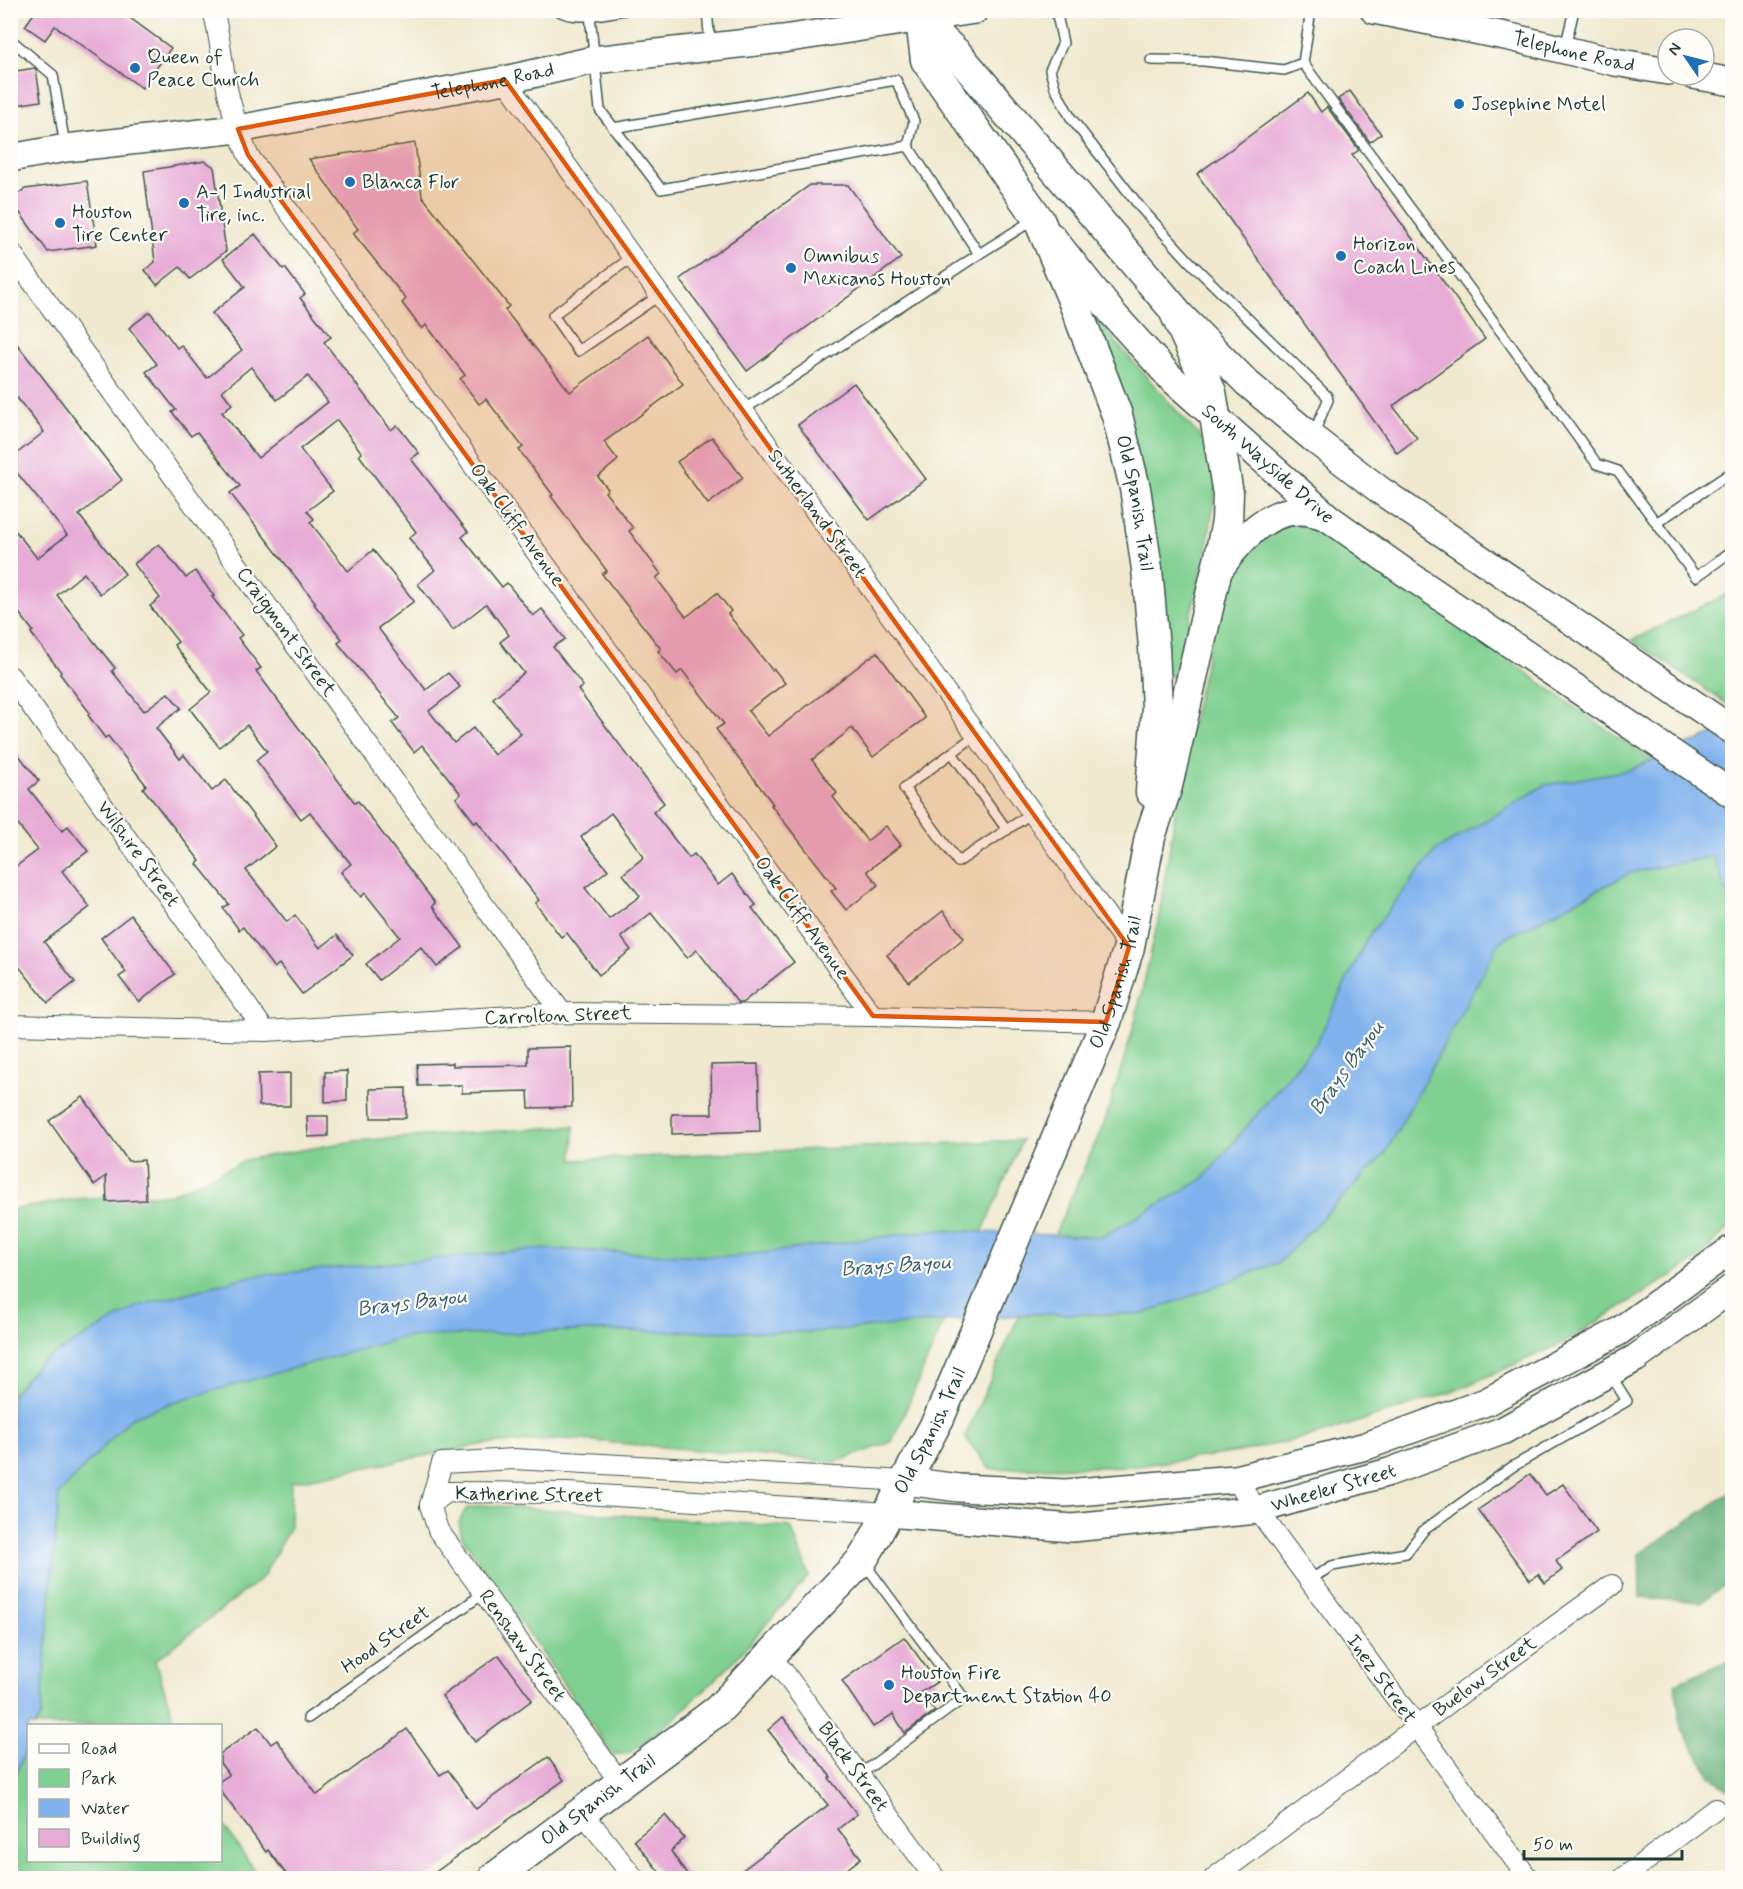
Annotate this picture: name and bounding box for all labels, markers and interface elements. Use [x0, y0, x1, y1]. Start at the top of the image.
street label: Telephone Road [1510, 25, 1637, 79]
north arrow [1656, 27, 1716, 87]
text: N [1663, 39, 1687, 60]
place label: Queen of Peace Church [147, 44, 259, 94]
street label: Telephone Road [429, 56, 557, 107]
marker: Queen of Peace Church [128, 61, 142, 75]
place label: Josephine Motel [1471, 91, 1606, 118]
marker: Josephine Motel [1452, 97, 1466, 111]
place label: Blanca Flor [362, 169, 459, 196]
marker: Blanca Flor [343, 175, 357, 189]
place label: A-1 Industrial Tire, inc. [196, 179, 311, 229]
marker: A-1 Industrial Tire, inc. [177, 196, 191, 210]
place label: Houston Tire Center [72, 199, 168, 249]
marker: Houston Tire Center [53, 216, 67, 230]
place label: Horizon Coach Lines [1353, 231, 1456, 281]
place label: Omnibus Mexicanos Houston [803, 243, 951, 293]
marker: Horizon Coach Lines [1334, 249, 1348, 263]
marker: Omnibus Mexicanos Houston [784, 261, 798, 275]
street label: South Wayside Drive [1196, 398, 1340, 530]
street label: Old Spanish Trail [1109, 432, 1161, 573]
street label: Sutherland Street [761, 444, 873, 584]
street label: Oak Cliff Avenue [463, 458, 571, 592]
street label: Craigmont Street [229, 562, 342, 703]
street label: Wilshire Street [90, 795, 186, 913]
street label: Oak Cliff Avenue [748, 851, 856, 985]
street label: Old Spanish Trail [1083, 914, 1148, 1053]
street label: Carrolton Street [484, 1000, 632, 1032]
water label: Brays Bayou [1303, 1015, 1391, 1121]
water label: Brays Bayou [840, 1248, 953, 1284]
water label: Brays Bayou [355, 1282, 469, 1324]
street label: Old Spanish Trail [887, 1364, 972, 1499]
street label: Wheeler Street [1268, 1457, 1400, 1519]
street label: Katherine Street [455, 1480, 603, 1510]
street label: Renshaw Street [472, 1584, 572, 1708]
street label: Hood Street [336, 1599, 436, 1681]
street label: Inez Street [1339, 1629, 1423, 1729]
street label: Buelow Street [1428, 1630, 1542, 1724]
place label: Houston Fire Department Station 40 [901, 1660, 1112, 1710]
marker: Houston Fire Department Station 40 [882, 1678, 896, 1692]
street label: Black Street [811, 1717, 895, 1817]
legend [27, 1724, 222, 1862]
text: Road [81, 1737, 117, 1761]
street label: Old Spanish Trail [535, 1748, 661, 1852]
text: Park [81, 1767, 117, 1791]
text: Water [81, 1797, 130, 1821]
scale bar [1524, 1823, 1682, 1861]
text: Building [81, 1827, 141, 1853]
text: 50 m [1533, 1833, 1573, 1857]

